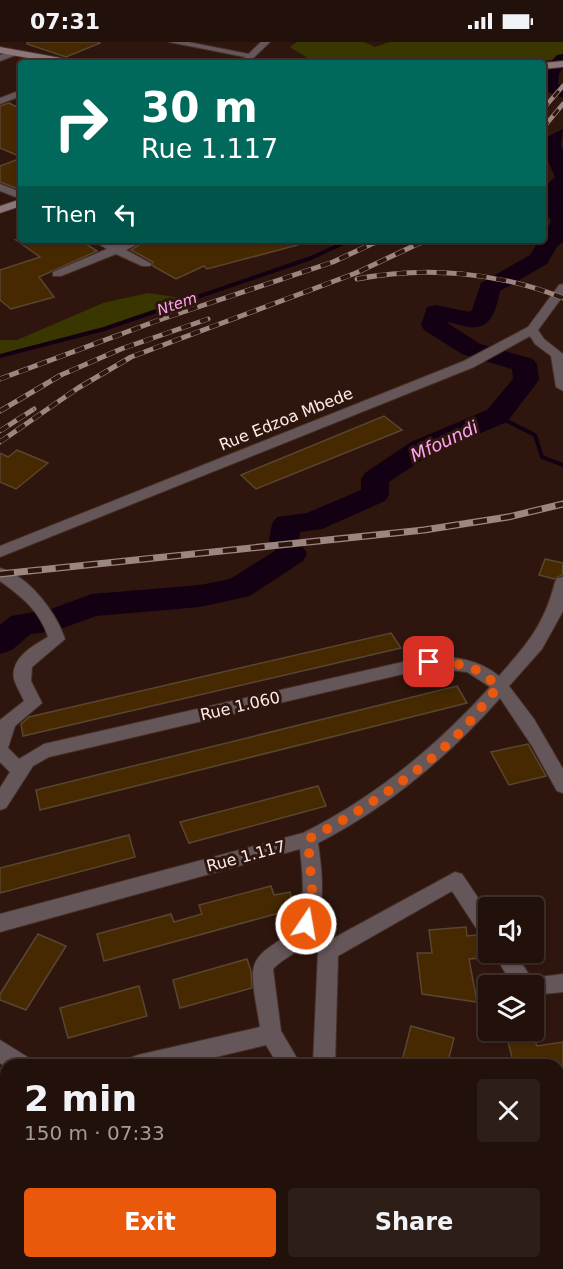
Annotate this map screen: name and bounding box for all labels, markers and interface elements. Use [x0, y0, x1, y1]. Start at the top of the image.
text: 07:31 [30, 9, 100, 34]
text: 30 m [141, 83, 258, 132]
icon: right [42, 84, 120, 162]
text: Rue 1.117 [141, 133, 278, 164]
icon: left [109, 198, 142, 231]
text: Then [42, 202, 97, 227]
water label: Ntem [155, 289, 199, 319]
street label: Rue Edzoa Mbede [216, 383, 356, 455]
water label: Mfoundi [407, 416, 481, 466]
pin [403, 636, 454, 687]
icon: arrive [412, 645, 445, 678]
street label: Rue 1.060 [198, 688, 282, 724]
street label: Rue 1.117 [204, 836, 288, 876]
position arrow [274, 892, 338, 956]
map controls [478, 897, 544, 1041]
button: sound [478, 897, 544, 963]
button: layers [478, 975, 544, 1041]
text: 2 min [24, 1078, 137, 1119]
button: close [477, 1079, 540, 1142]
text: 150 m · 07:33 [24, 1121, 165, 1145]
button: Exit [24, 1188, 276, 1257]
button: Share [288, 1188, 540, 1257]

